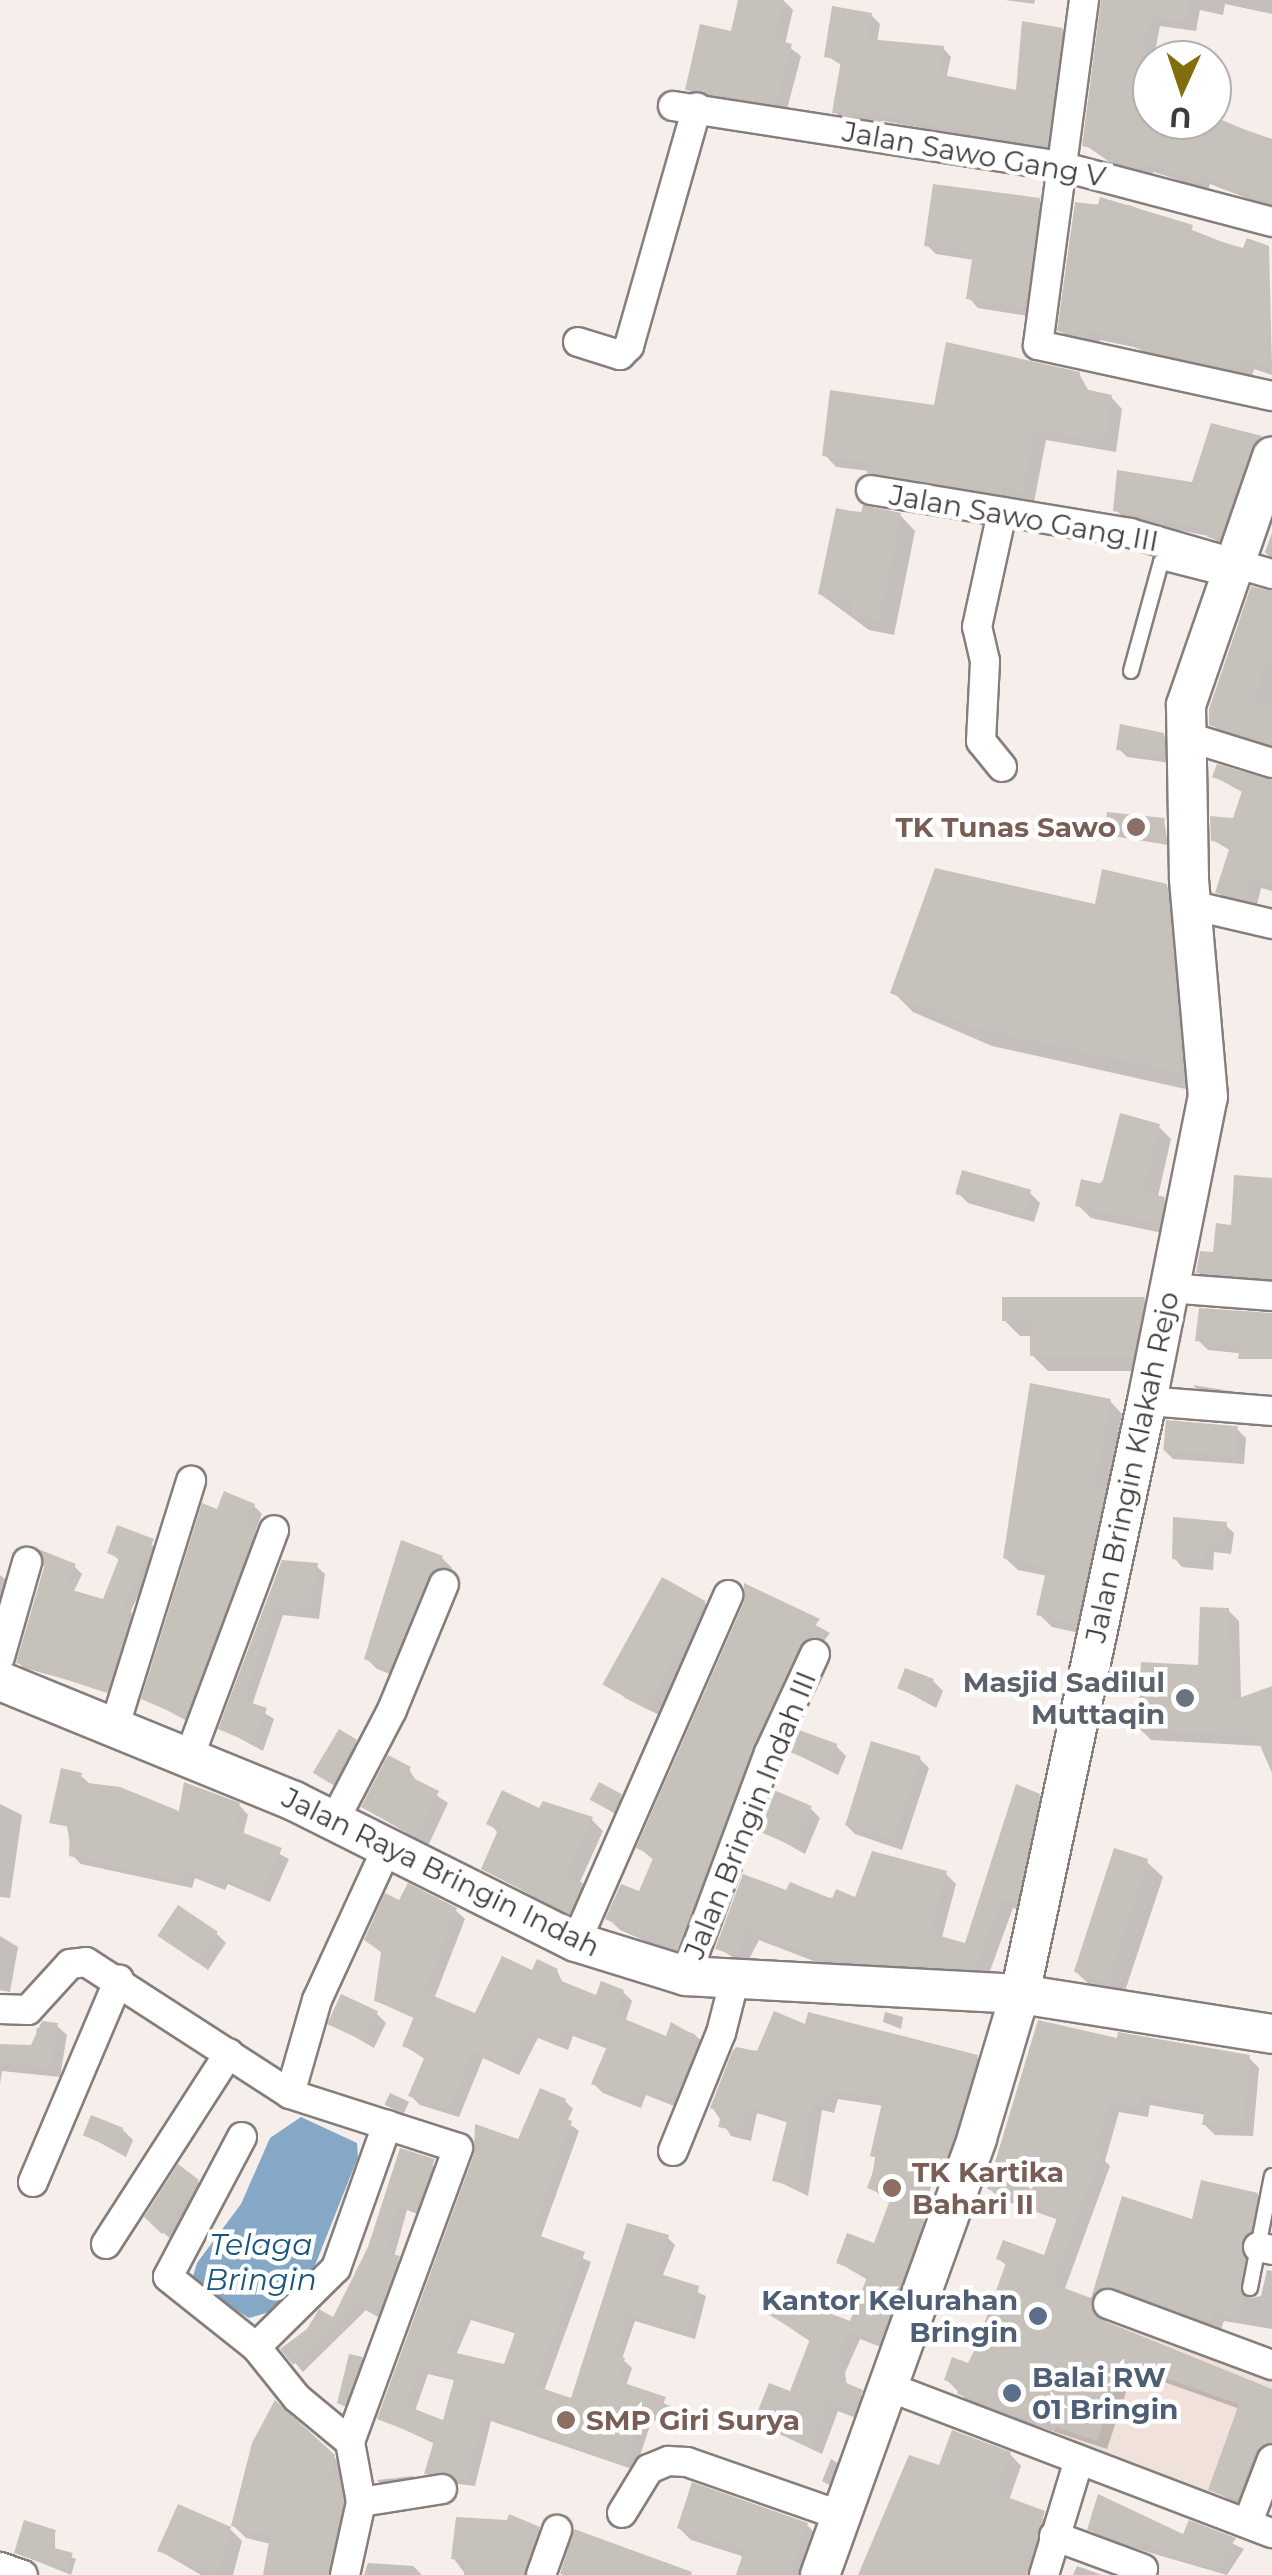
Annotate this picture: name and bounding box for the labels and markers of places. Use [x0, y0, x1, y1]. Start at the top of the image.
place label: TK Tunas Sawo [895, 810, 1116, 844]
marker: TK Tunas Sawo [1125, 816, 1147, 838]
place label: Masjid Sadilul Muttaqin [963, 1665, 1165, 1731]
marker: Masjid Sadilul Muttaqin [1174, 1687, 1196, 1709]
place label: TK Kartika Bahari II [912, 2155, 1064, 2221]
marker: TK Kartika Bahari II [881, 2177, 903, 2199]
place label: Kantor Kelurahan Bringin [761, 2283, 1018, 2349]
marker: Kantor Kelurahan Bringin [1027, 2305, 1049, 2327]
place label: Balai RW 01 Bringin [1032, 2360, 1178, 2426]
marker: Balai RW 01 Bringin [1001, 2382, 1023, 2404]
place label: SMP Giri Surya [586, 2403, 800, 2437]
marker: SMP Giri Surya [555, 2409, 577, 2431]

